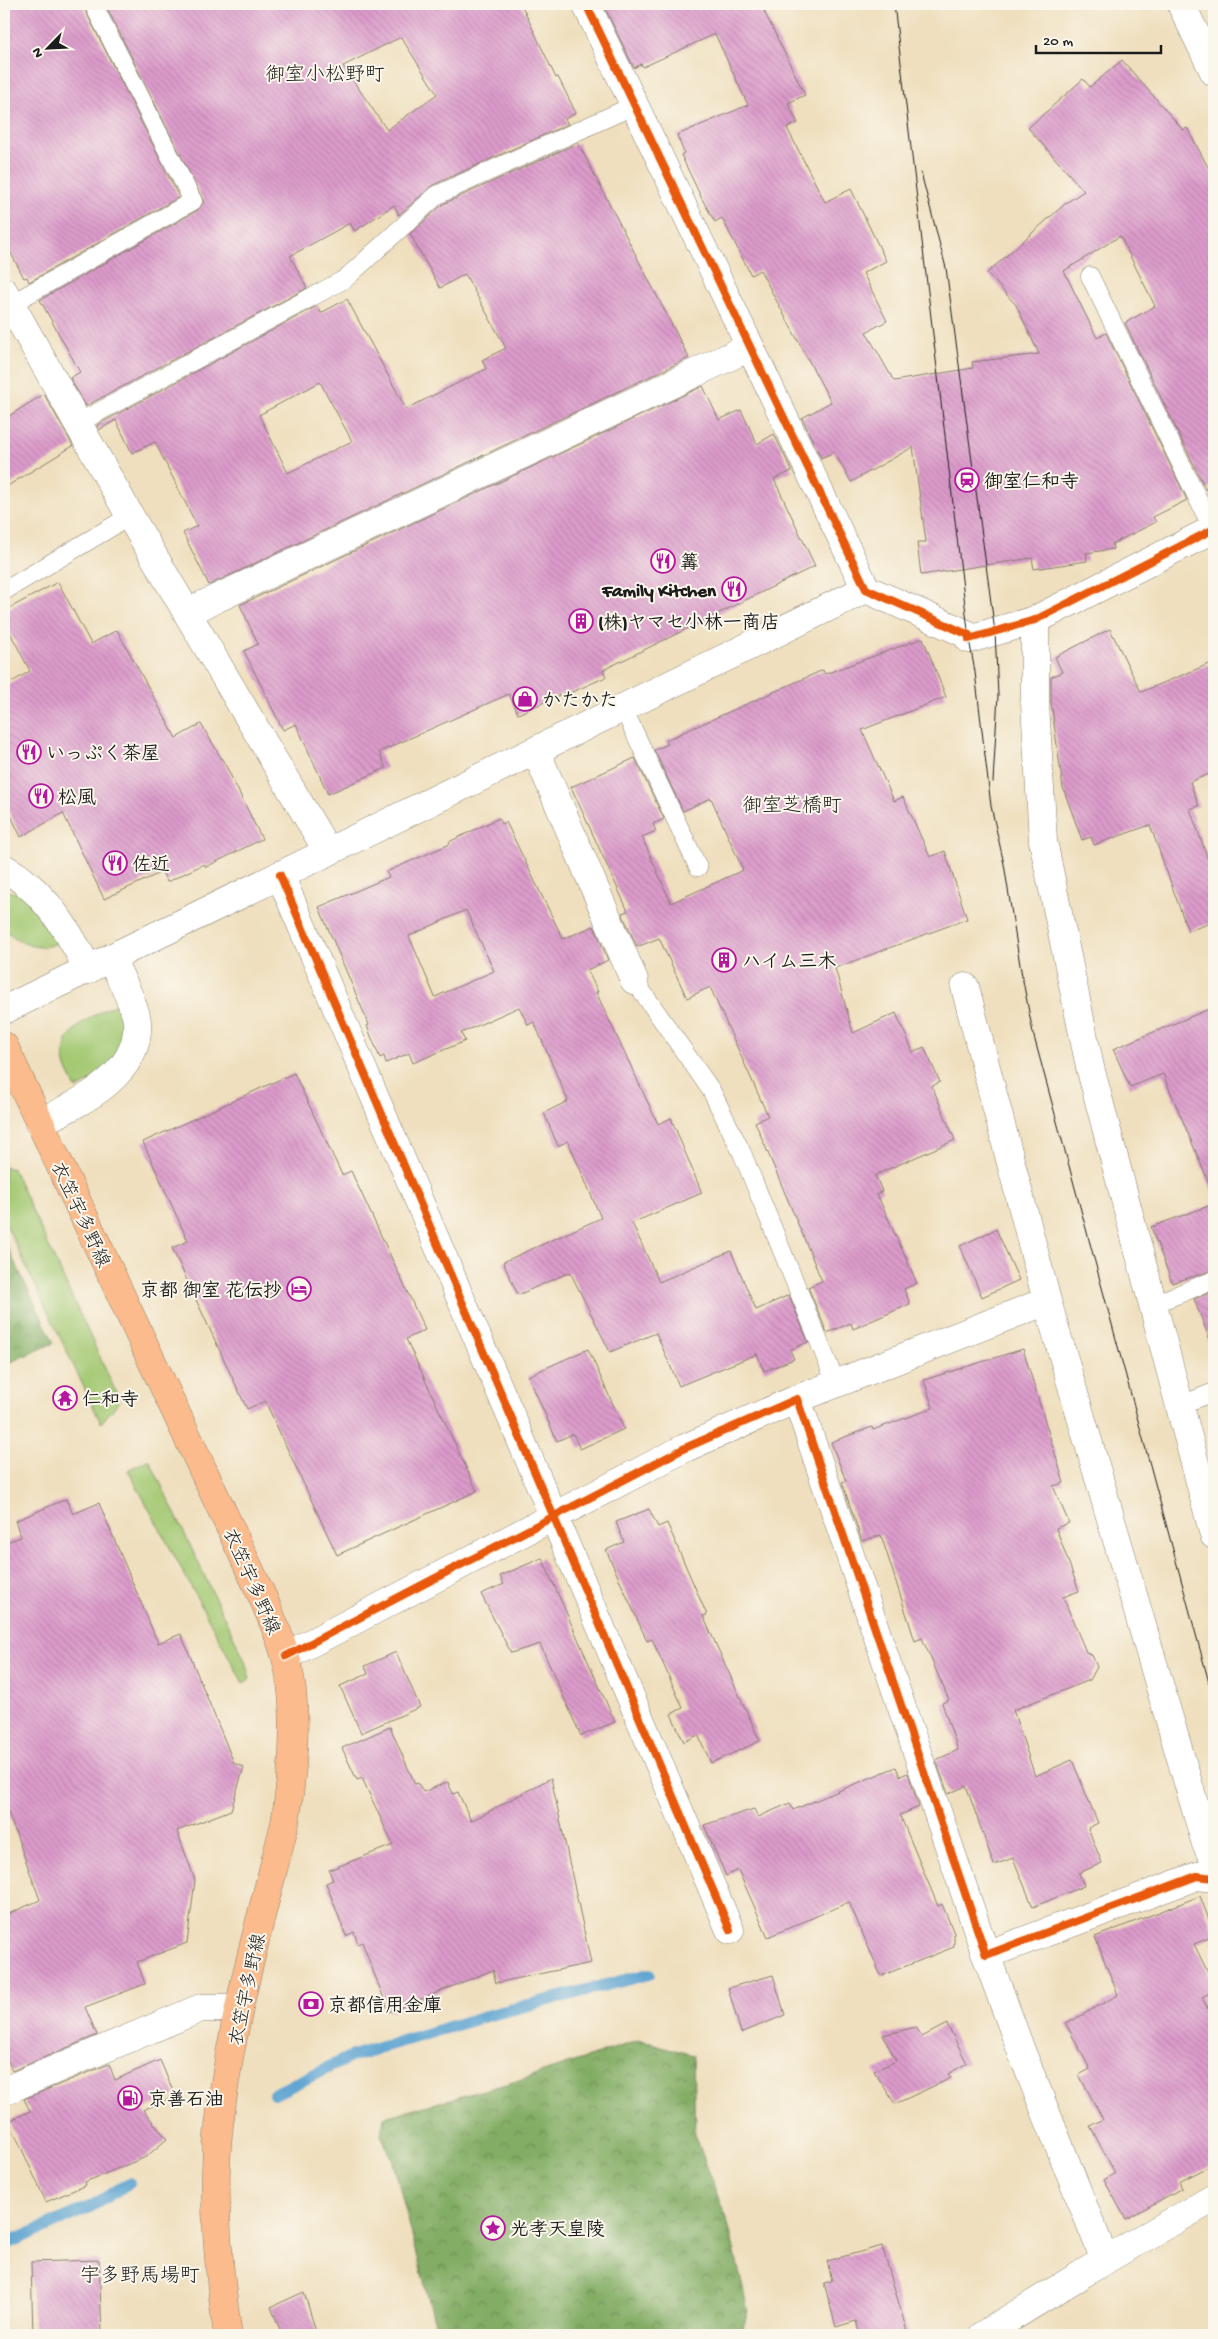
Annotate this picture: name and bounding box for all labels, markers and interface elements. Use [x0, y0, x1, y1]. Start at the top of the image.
north arrow [22, 22, 72, 72]
scale bar [1036, 22, 1160, 54]
text: 20 m [1043, 33, 1073, 51]
text: N [29, 45, 48, 60]
district label: 御室小松野町 [265, 64, 385, 88]
station icon: 御室仁和寺 [954, 467, 980, 493]
place label: 御室仁和寺 [984, 471, 1079, 495]
restaurant icon: 篝 [650, 548, 676, 574]
place label: 篝 [680, 552, 699, 576]
restaurant icon: Family Kitchen [721, 576, 747, 602]
place label: Family Kitchen [601, 581, 717, 604]
building icon: (株)ヤマセ小林一商店 [568, 608, 594, 634]
place label: (株)ヤマセ小林一商店 [598, 612, 780, 636]
shop icon: かたかた [512, 686, 538, 712]
place label: かたかた [542, 691, 618, 714]
restaurant icon: いっぷく茶屋 [16, 739, 42, 765]
place label: いっぷく茶屋 [46, 743, 160, 767]
restaurant icon: 松風 [28, 783, 54, 809]
place label: 松風 [58, 788, 96, 811]
district label: 御室芝橋町 [742, 795, 842, 819]
restaurant icon: 佐近 [102, 850, 128, 876]
place label: 佐近 [132, 854, 170, 878]
building icon: ハイム三木 [711, 947, 737, 973]
place label: ハイム三木 [742, 951, 836, 975]
street label: 衣笠宇多野線 [44, 1159, 114, 1272]
hotel icon: 京都 御室 花伝抄 [286, 1276, 312, 1302]
place label: 京都 御室 花伝抄 [140, 1280, 282, 1304]
temple icon: 仁和寺 [52, 1385, 78, 1411]
place label: 仁和寺 [82, 1389, 139, 1413]
street label: 衣笠宇多野線 [216, 1525, 284, 1639]
street label: 衣笠宇多野線 [225, 1931, 273, 2048]
bank icon: 京都信用金庫 [298, 1991, 324, 2017]
place label: 京都信用金庫 [328, 1995, 442, 2019]
fuel station icon: 京善石油 [117, 2085, 143, 2111]
place label: 京善石油 [148, 2089, 224, 2113]
place icon: 光孝天皇陵 [480, 2215, 506, 2241]
place label: 光孝天皇陵 [510, 2219, 605, 2243]
district label: 宇多野馬場町 [80, 2264, 200, 2289]

